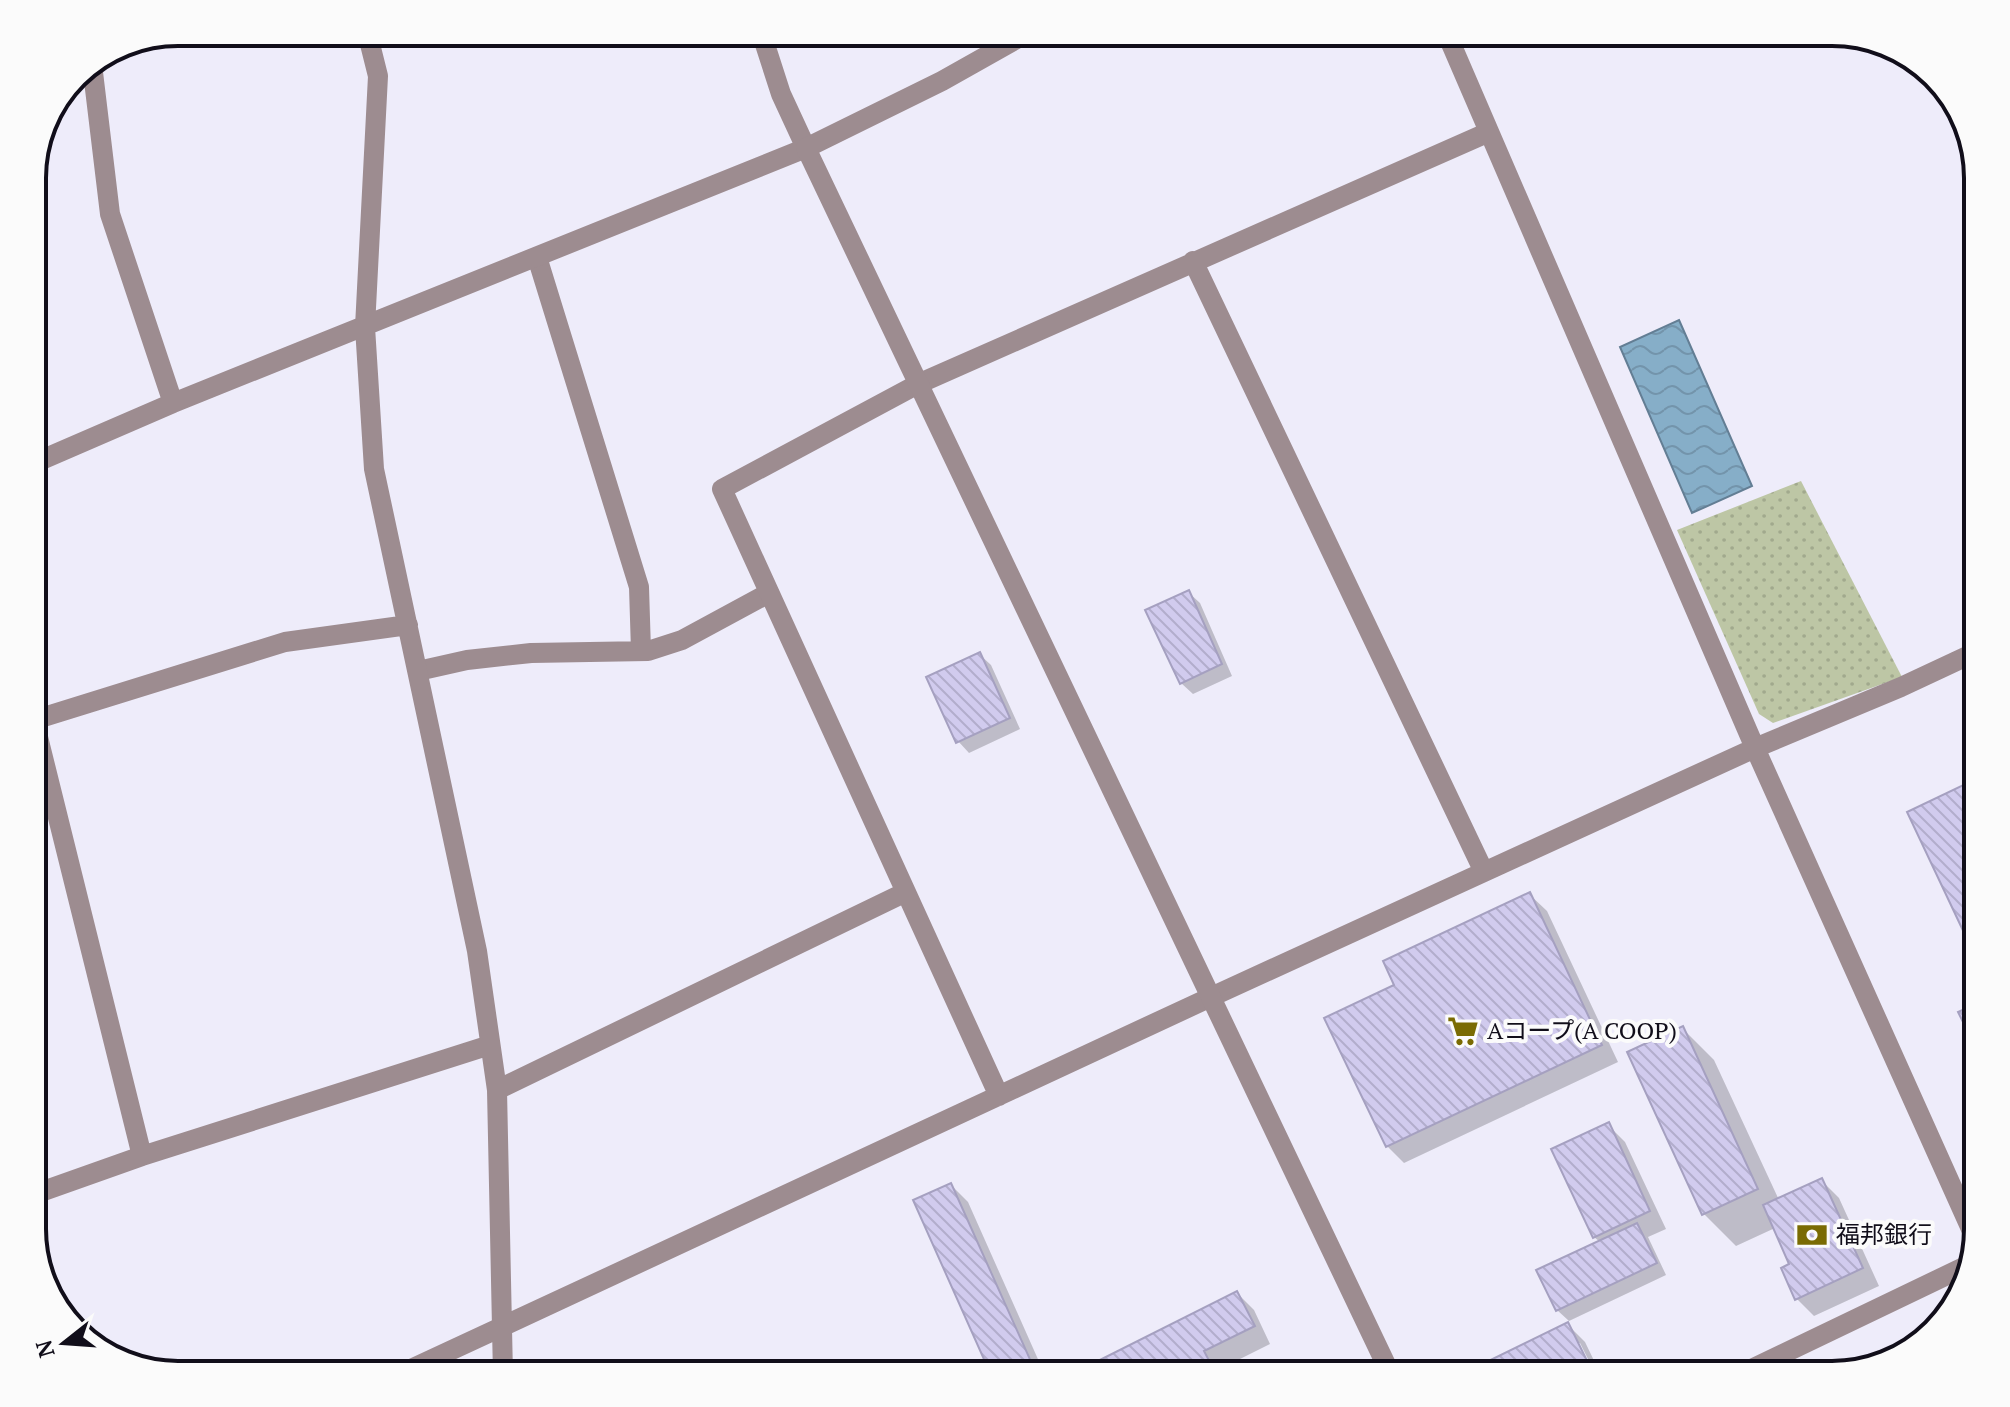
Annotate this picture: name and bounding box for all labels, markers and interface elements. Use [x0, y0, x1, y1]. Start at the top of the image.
supermarket icon: Aコープ(A COOP) [1446, 1014, 1480, 1048]
place label: Aコープ(A COOP) [1487, 1014, 1677, 1046]
bank icon: 福邦銀行 [1795, 1218, 1829, 1252]
place label: 福邦銀行 [1836, 1218, 1932, 1250]
north arrow [24, 1303, 104, 1383]
text: N [28, 1336, 61, 1361]

